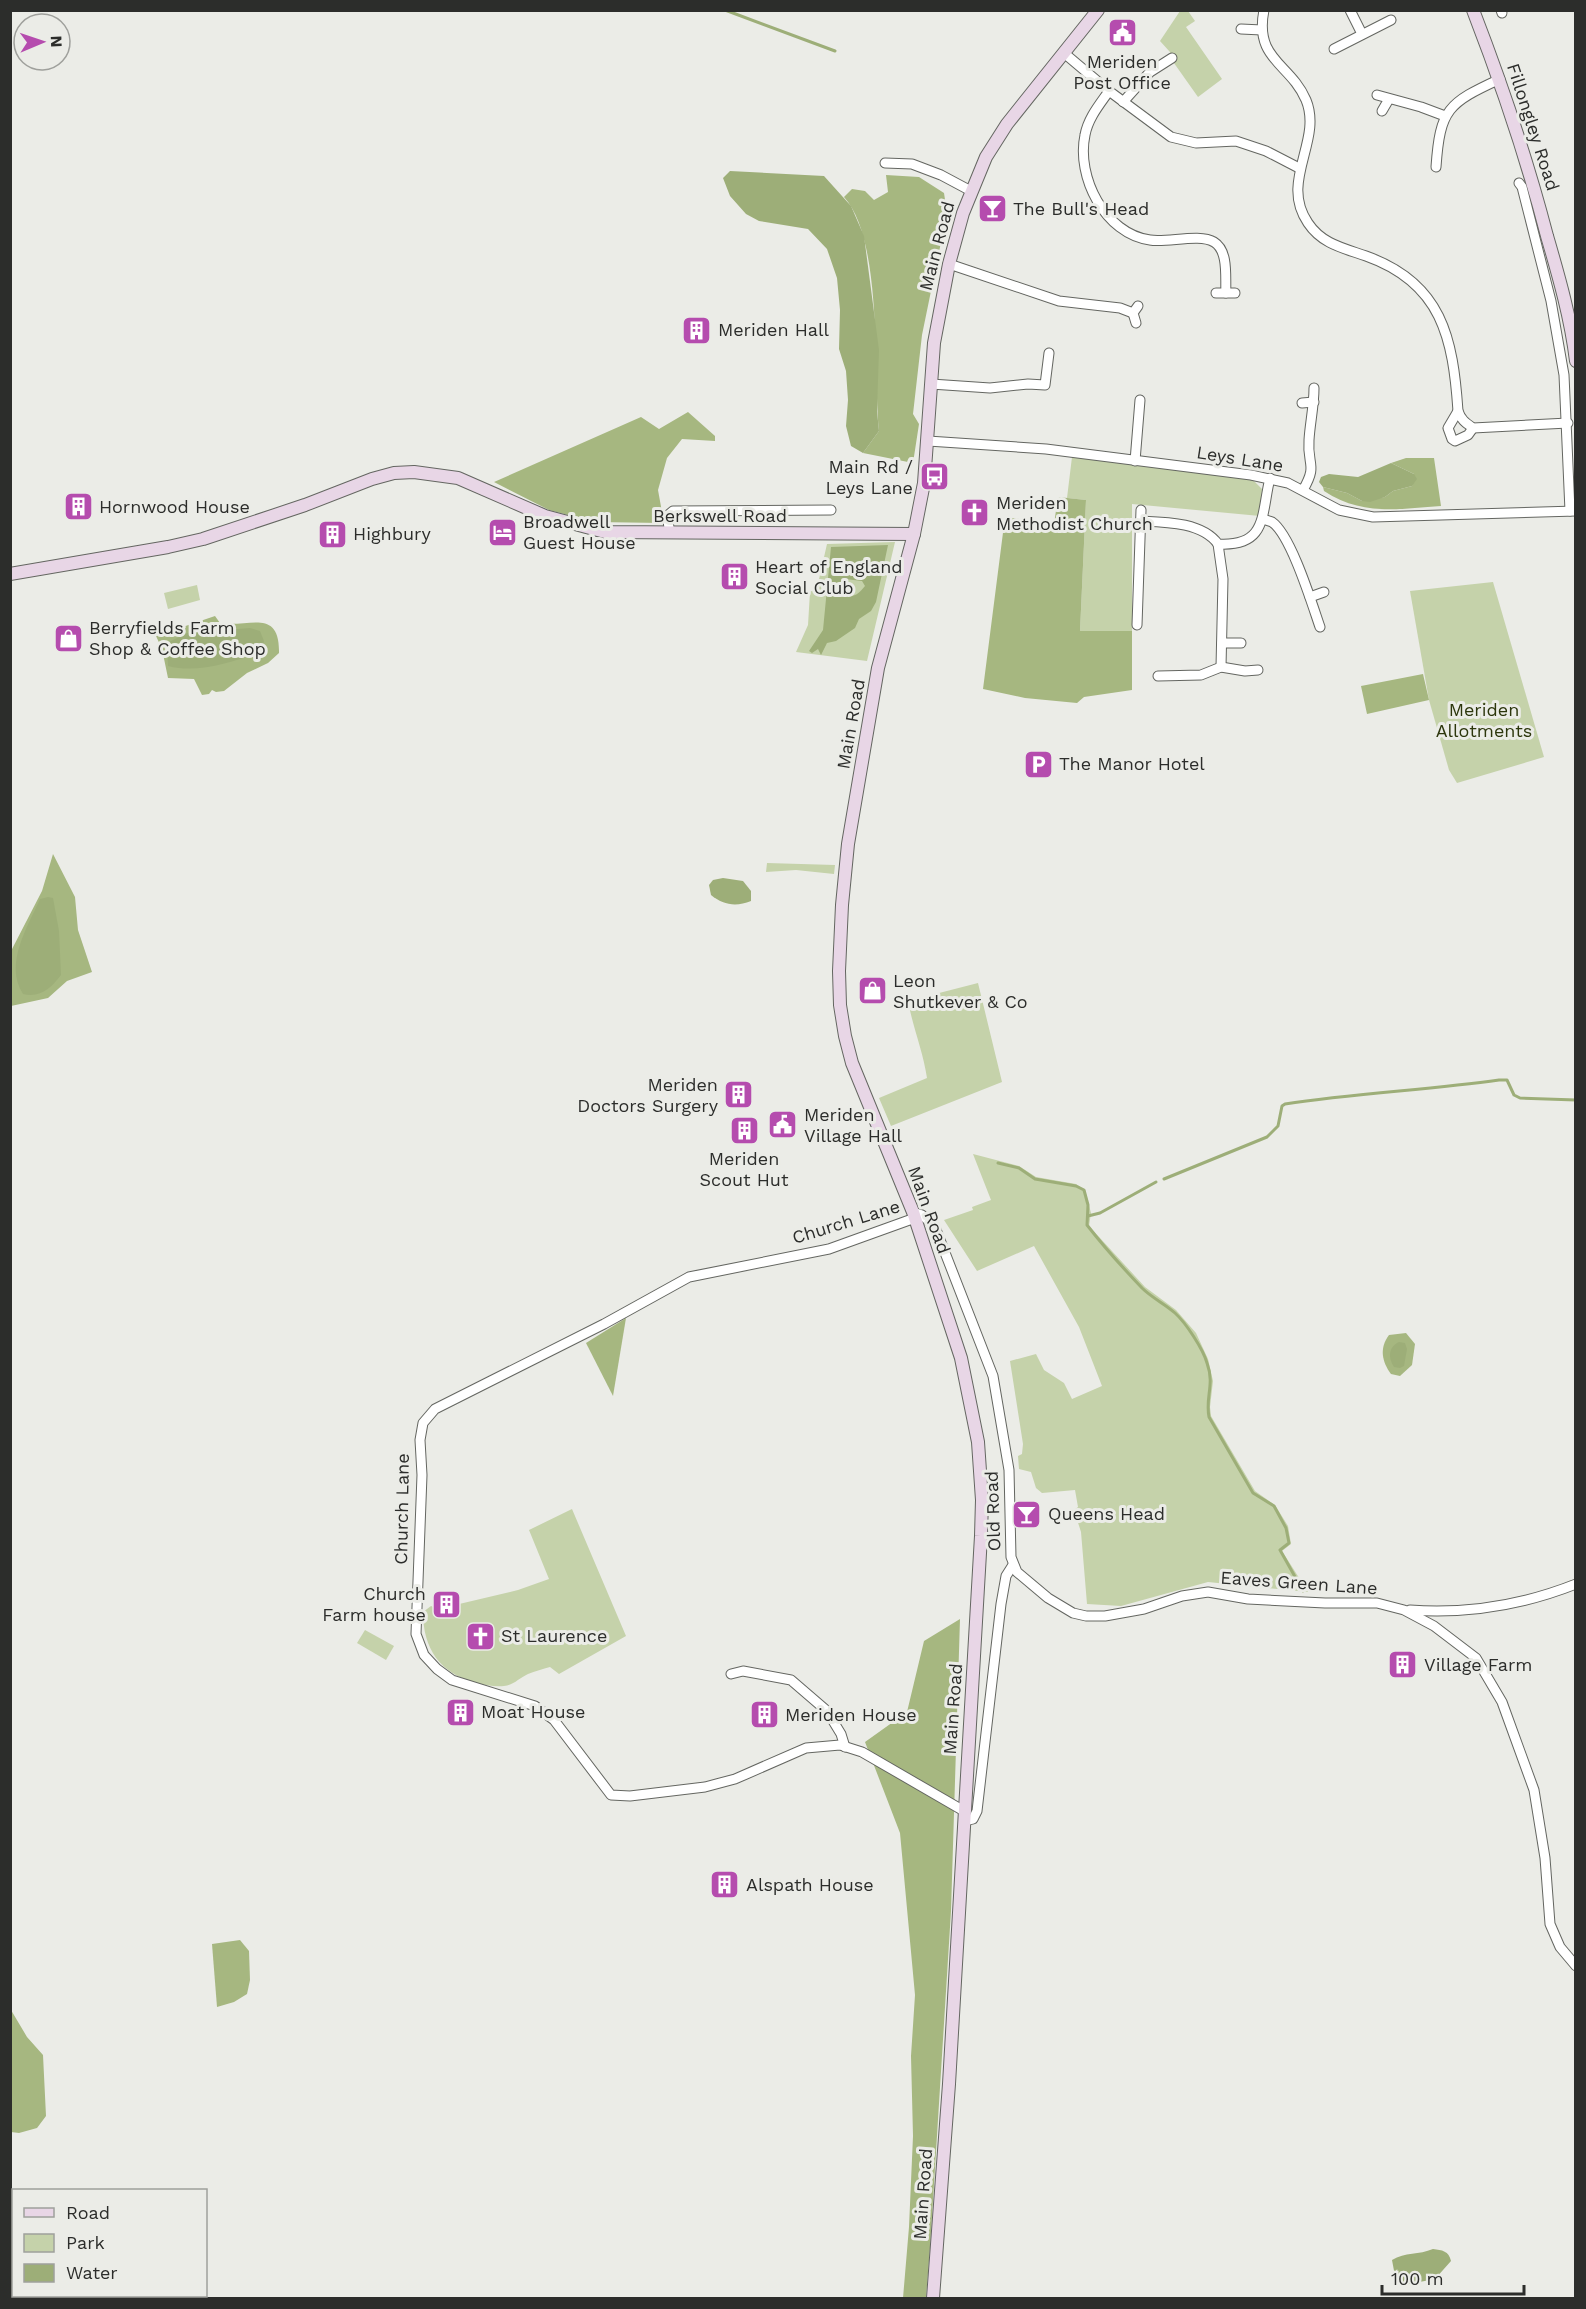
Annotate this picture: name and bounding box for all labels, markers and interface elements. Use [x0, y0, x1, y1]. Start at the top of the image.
north arrow [12, 12, 72, 72]
public building icon: Meriden Post Office [1106, 17, 1138, 49]
text: N [47, 35, 66, 48]
place label: Meriden Post Office [1073, 51, 1171, 93]
street label: Fillongley Road [1503, 61, 1564, 193]
bar icon: The Bull's Head [976, 193, 1008, 225]
place label: The Bull's Head [1013, 198, 1149, 219]
street label: Main Road [915, 199, 958, 293]
building icon: Meriden Hall [681, 314, 713, 346]
place label: Meriden Hall [718, 319, 829, 340]
street label: Leys Lane [1195, 441, 1285, 476]
place label: Main Rd / Leys Lane [825, 456, 913, 498]
bus stop icon: Main Rd / Leys Lane [918, 461, 950, 493]
building icon: Hornwood House [62, 491, 94, 523]
place label: Meriden Methodist Church [996, 492, 1153, 534]
place label: Hornwood House [99, 496, 250, 517]
church icon: Meriden Methodist Church [959, 497, 991, 529]
street label: Berkswell Road [653, 505, 787, 526]
place label: Broadwell Guest House [523, 511, 636, 553]
hotel icon: Broadwell Guest House [486, 516, 518, 548]
building icon: Highbury [316, 518, 348, 550]
place label: Highbury [353, 523, 431, 544]
place label: Heart of England Social Club [755, 556, 903, 598]
building icon: Heart of England Social Club [718, 561, 750, 593]
place label: Berryfields Farm Shop & Coffee Shop [89, 617, 266, 659]
shop icon: Berryfields Farm Shop & Coffee Shop [52, 622, 84, 654]
street label: Main Road [832, 677, 869, 771]
park label: Meriden Allotments [1436, 699, 1532, 741]
parking icon: The Manor Hotel [1022, 748, 1054, 780]
place label: The Manor Hotel [1059, 753, 1205, 774]
place label: Leon Shutkever & Co [893, 970, 1028, 1012]
shop icon: Leon Shutkever & Co [856, 975, 888, 1007]
place label: Meriden Doctors Surgery [577, 1074, 719, 1116]
building icon: Meriden Doctors Surgery [723, 1079, 755, 1111]
place label: Meriden Village Hall [804, 1104, 903, 1146]
public building icon: Meriden Village Hall [767, 1109, 799, 1141]
building icon: Meriden Scout Hut [728, 1114, 760, 1146]
place label: Meriden Scout Hut [700, 1148, 789, 1190]
street label: Main Road [904, 1163, 955, 1256]
street label: Church Lane [789, 1195, 902, 1248]
street label: Church Lane [390, 1453, 413, 1565]
street label: Old Road [981, 1471, 1004, 1552]
bar icon: Queens Head [1011, 1498, 1043, 1530]
place label: Queens Head [1048, 1503, 1165, 1524]
street label: Eaves Green Lane [1220, 1567, 1378, 1598]
place label: Church Farm house [322, 1583, 426, 1625]
building icon: Church Farm house [431, 1588, 463, 1620]
church icon: St Laurence [464, 1620, 496, 1652]
place label: St Laurence [501, 1625, 607, 1646]
building icon: Village Farm [1387, 1649, 1419, 1681]
place label: Village Farm [1424, 1654, 1533, 1675]
street label: Main Road [939, 1663, 966, 1755]
building icon: Moat House [444, 1696, 476, 1728]
building icon: Meriden House [748, 1699, 780, 1731]
place label: Moat House [481, 1701, 585, 1722]
place label: Meriden House [785, 1704, 917, 1725]
building icon: Alspath House [709, 1869, 741, 1901]
place label: Alspath House [746, 1874, 874, 1895]
street label: Main Road [909, 2148, 936, 2240]
legend [12, 2189, 207, 2297]
text: Road [66, 2202, 110, 2223]
text: Park [66, 2232, 105, 2253]
scale bar [1382, 2258, 1524, 2296]
text: Water [66, 2262, 118, 2283]
text: 100 m [1391, 2268, 1444, 2289]

